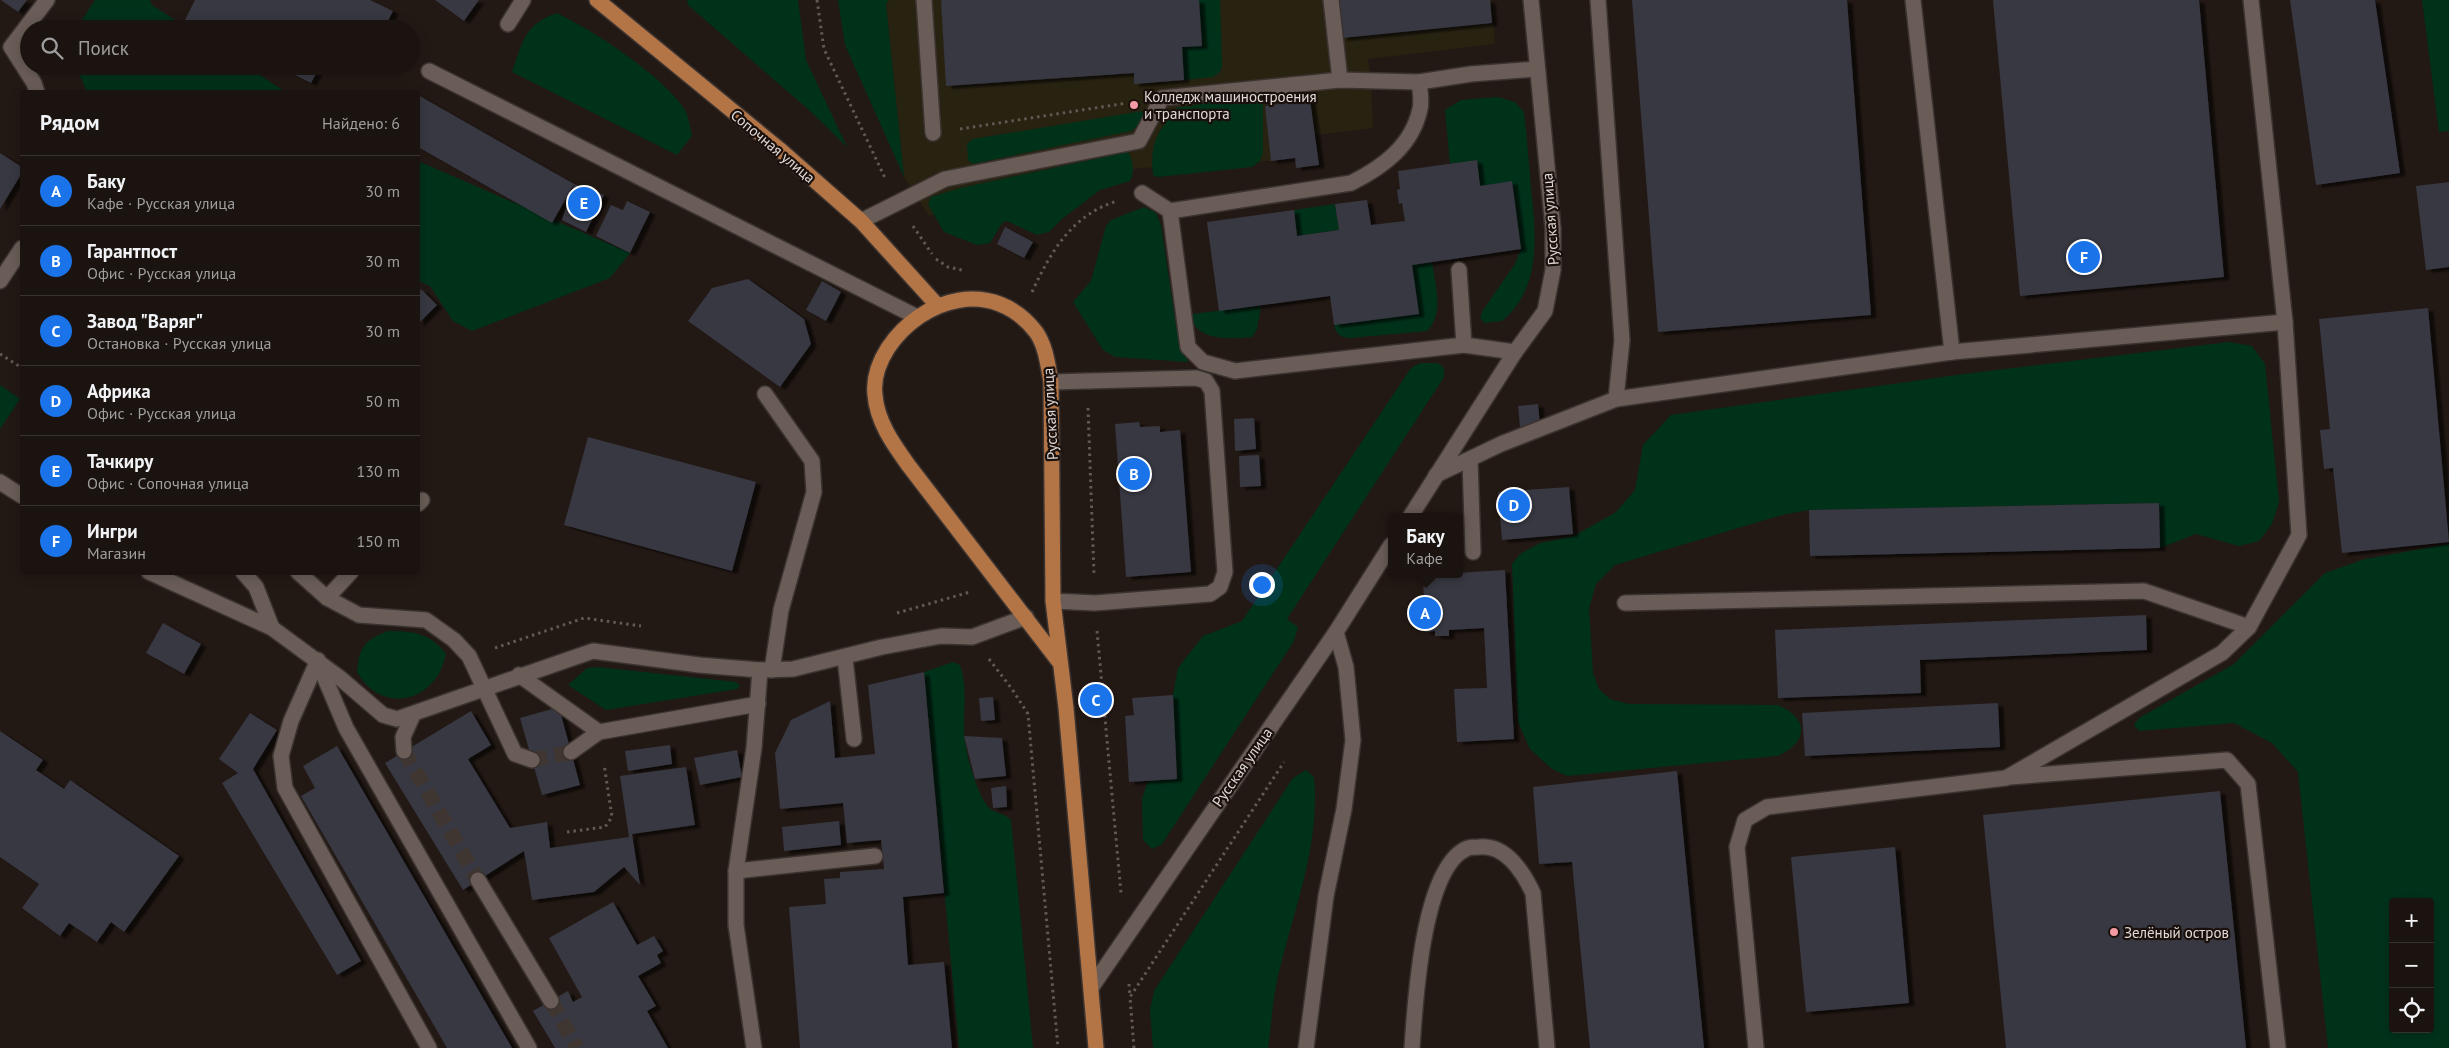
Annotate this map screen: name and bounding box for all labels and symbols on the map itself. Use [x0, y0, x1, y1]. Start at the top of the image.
place label: Колледж машиностроения и транспорта [1144, 87, 1317, 123]
marker: Колледж машиностроения и транспорта [1128, 99, 1140, 111]
street label: Сопочная улица [727, 105, 819, 187]
street label: Русская улица [1537, 172, 1563, 266]
pin: E [568, 184, 600, 222]
pin: F [2068, 238, 2100, 276]
street label: Русская улица [1038, 367, 1062, 461]
pin: B [1118, 455, 1150, 493]
pin: D [1498, 486, 1530, 524]
your location [1249, 572, 1275, 598]
pin: A [1409, 594, 1441, 632]
pin: C [1080, 681, 1112, 719]
street label: Русская улица [1208, 724, 1276, 810]
place label: Зелёный остров [2124, 923, 2229, 942]
marker: Зелёный остров [2108, 926, 2120, 938]

